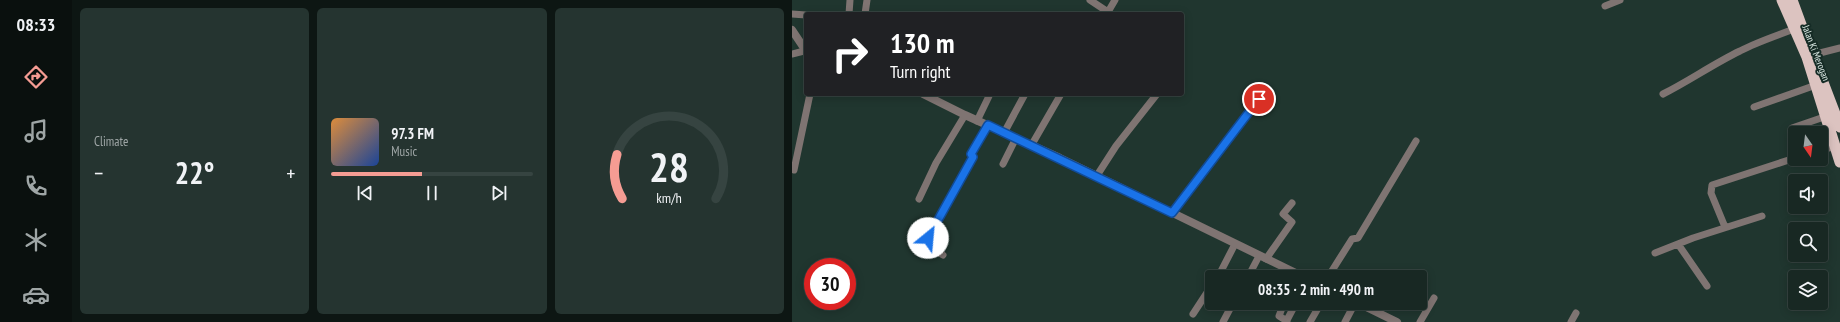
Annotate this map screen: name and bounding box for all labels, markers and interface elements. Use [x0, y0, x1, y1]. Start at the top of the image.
text: 08:33 [17, 13, 55, 36]
street label: Jalan Ki Merogan [1799, 22, 1833, 83]
text: 130 m [890, 24, 954, 61]
icon: right [824, 28, 876, 80]
text: Turn right [890, 60, 950, 83]
icon: directions [22, 63, 50, 91]
pin [1242, 82, 1276, 116]
icon: arrive [1248, 88, 1270, 110]
icon: music [22, 117, 50, 145]
text: 97.3 FM [391, 124, 434, 143]
north arrow [1788, 126, 1828, 166]
map controls [1788, 126, 1828, 310]
text: Climate [94, 133, 128, 150]
text: 28 [649, 140, 689, 193]
text: Music [391, 143, 417, 160]
text: 22° [175, 153, 214, 192]
text: − [94, 159, 103, 187]
text: + [286, 159, 295, 187]
icon: phone [22, 172, 50, 200]
button: sound [1788, 174, 1828, 214]
icon: previous [354, 182, 376, 204]
icon: pause [421, 182, 443, 204]
icon: next [488, 182, 510, 204]
text: km/h [657, 188, 682, 207]
position arrow [907, 217, 949, 259]
button: search [1788, 222, 1828, 262]
icon: climate [22, 226, 50, 254]
speed limit sign: 30 [804, 258, 856, 310]
button: layers [1788, 270, 1828, 310]
text: 08:35 · 2 min · 490 m [1258, 280, 1374, 299]
icon: car [22, 281, 50, 309]

